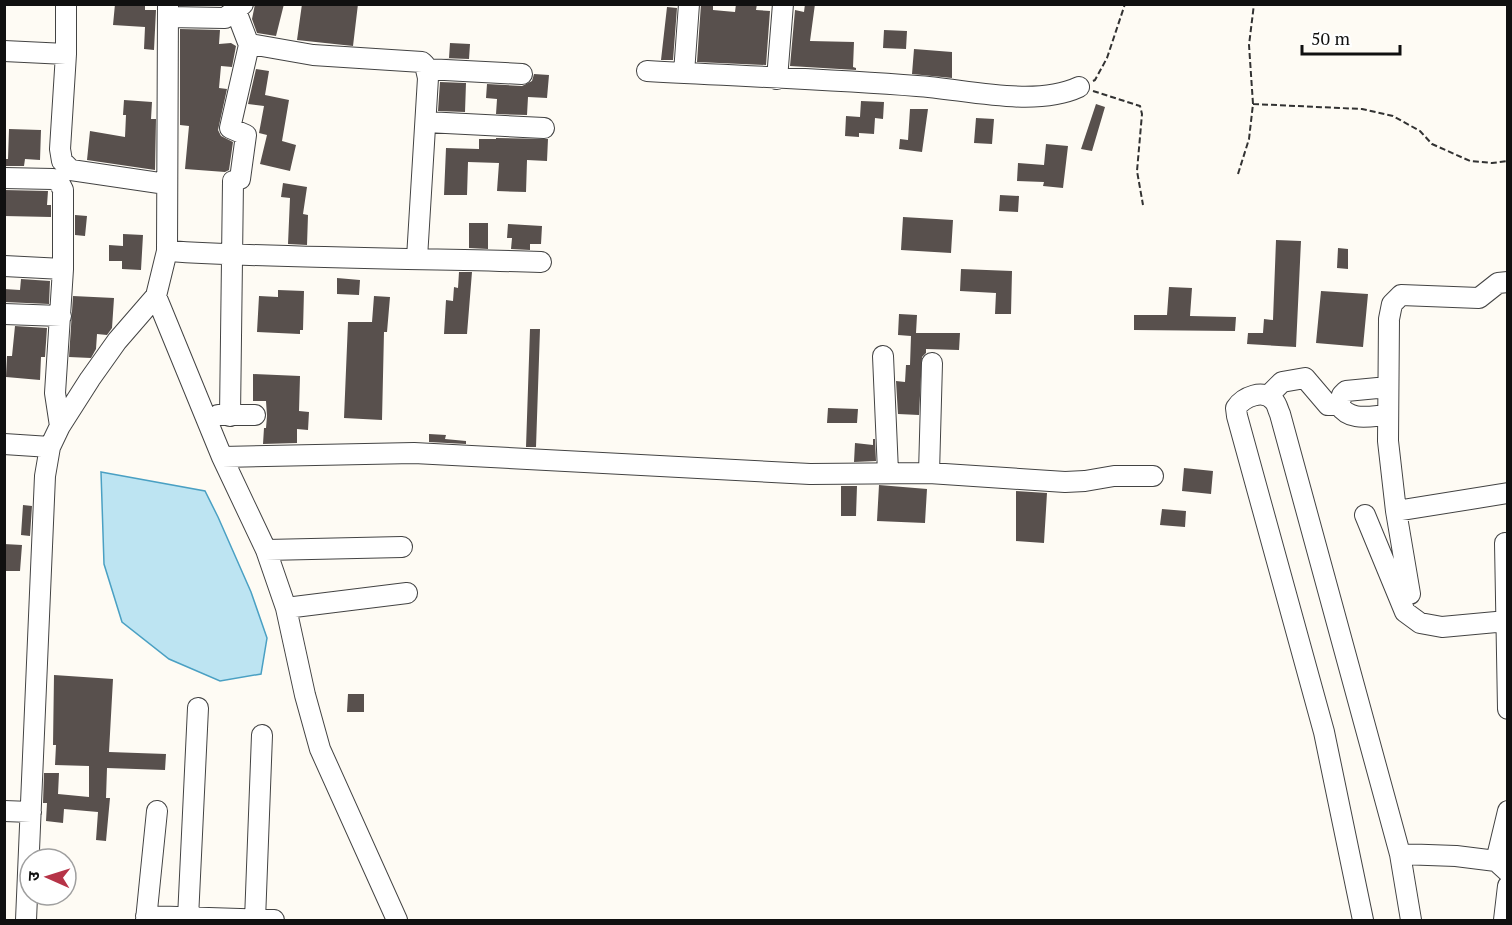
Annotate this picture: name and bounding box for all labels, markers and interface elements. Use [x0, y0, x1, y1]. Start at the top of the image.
scale bar [1302, 18, 1400, 56]
text: 50 m [1311, 26, 1351, 50]
north arrow [18, 847, 78, 907]
text: उ [22, 870, 44, 881]

